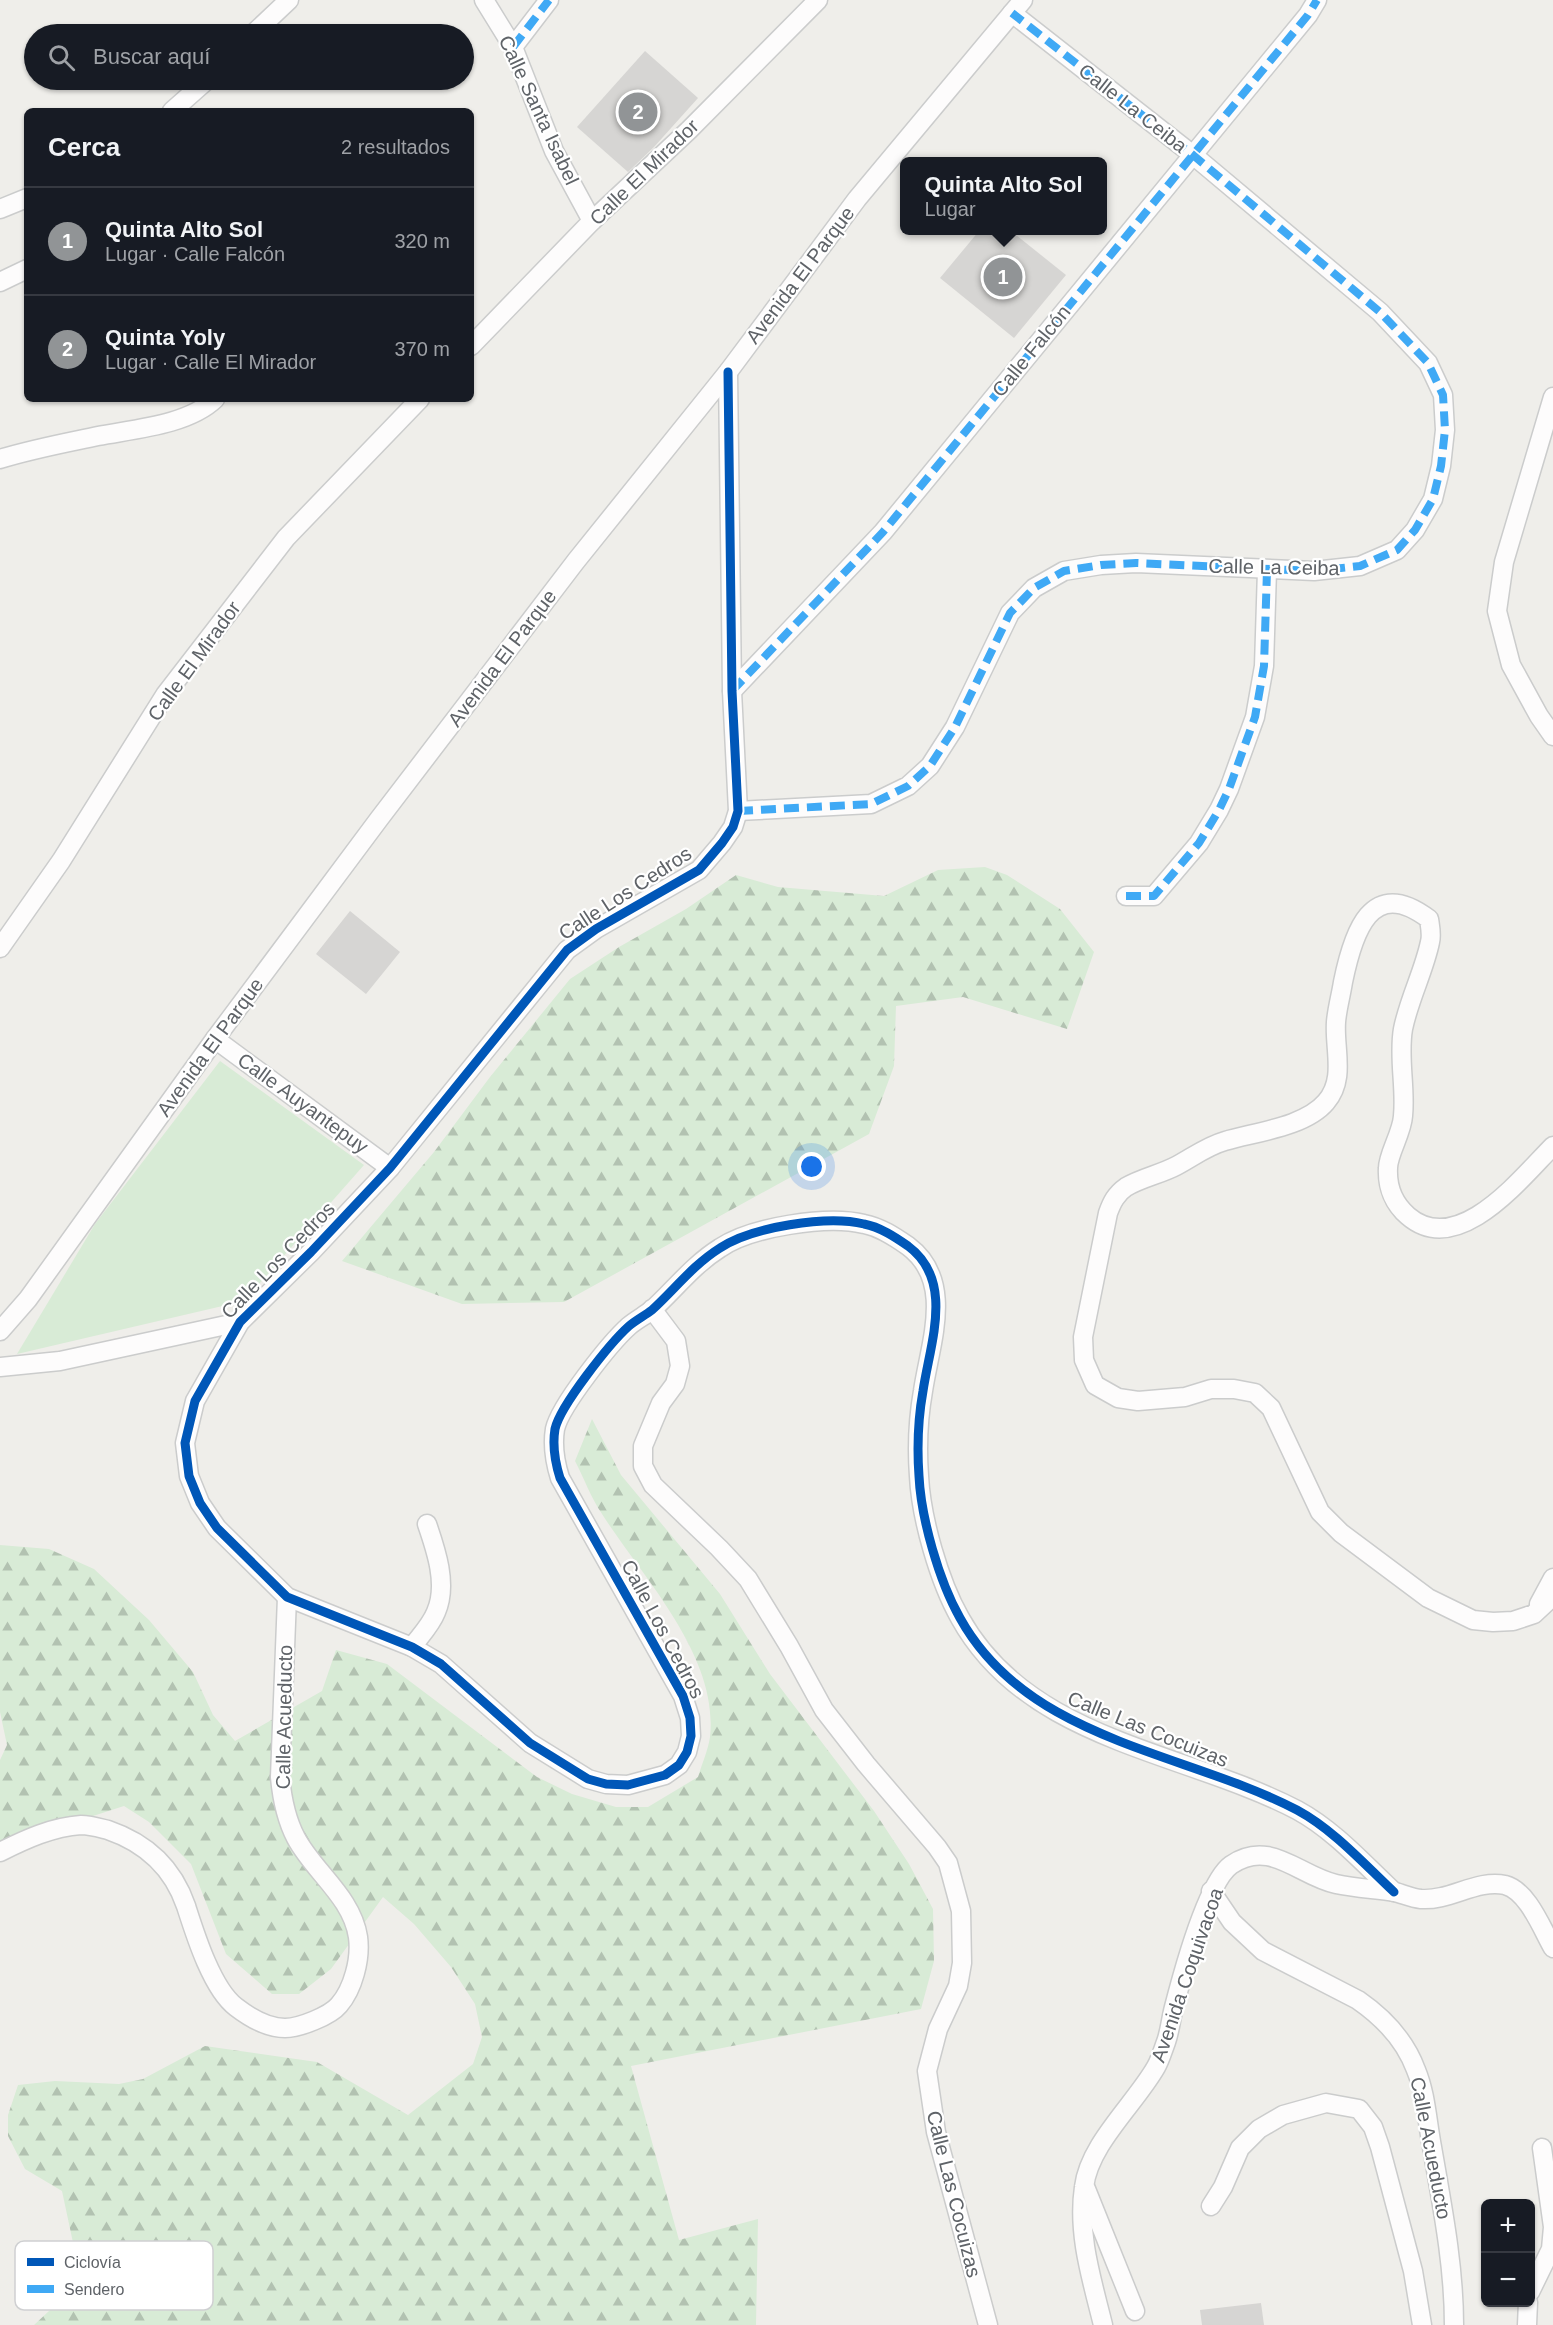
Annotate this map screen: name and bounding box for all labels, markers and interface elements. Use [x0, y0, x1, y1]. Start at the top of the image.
search box [24, 24, 474, 90]
street label: Calle Santa Isabel [495, 32, 583, 188]
icon: search [45, 41, 78, 74]
text: Buscar aquí [93, 44, 210, 69]
street label: Calle La Ceiba [1075, 59, 1192, 158]
pin: 2 [618, 90, 658, 134]
street label: Calle El Mirador [585, 114, 703, 229]
text: Cerca [48, 132, 120, 162]
text: 2 resultados [341, 136, 450, 158]
popup [900, 157, 1107, 235]
text: Quinta Alto Sol [924, 172, 1083, 197]
text: Lugar [924, 198, 976, 220]
street label: Avenida El Parque [741, 202, 859, 348]
text: Quinta Alto Sol [105, 217, 263, 242]
text: 1 [62, 230, 73, 252]
text: 320 m [394, 230, 450, 252]
text: Lugar · Calle Falcón [105, 243, 285, 265]
pin: 1 [984, 254, 1022, 300]
street label: Calle Falcón [987, 301, 1075, 401]
text: Quinta Yoly [105, 325, 225, 350]
text: 2 [62, 338, 73, 360]
text: 370 m [394, 338, 450, 360]
text: Lugar · Calle El Mirador [105, 351, 316, 373]
street label: Calle La Ceiba [1208, 555, 1341, 579]
street label: Avenida El Parque [443, 585, 561, 731]
street label: Calle El Mirador [143, 597, 245, 725]
street label: Calle Los Cedros [555, 842, 695, 944]
street label: Avenida El Parque [153, 974, 267, 1120]
street label: Calle Auyantepuy [234, 1048, 372, 1158]
your location [797, 1152, 826, 1181]
street label: Calle Los Cedros [217, 1197, 339, 1323]
street label: Calle Los Cedros [617, 1556, 709, 1702]
street label: Calle Acueducto [272, 1645, 296, 1789]
street label: Calle Las Cocuizas [1065, 1687, 1231, 1771]
street label: Avenida Coquivacoa [1147, 1884, 1227, 2065]
street label: Calle Acueducto [1406, 2075, 1456, 2221]
street label: Calle Las Cocuizas [923, 2108, 985, 2280]
map controls [1481, 2199, 1535, 2307]
button: + [1481, 2199, 1535, 2253]
legend [15, 2241, 213, 2310]
button: − [1481, 2253, 1535, 2307]
text: Ciclovía [64, 2254, 121, 2271]
text: Sendero [64, 2281, 125, 2298]

